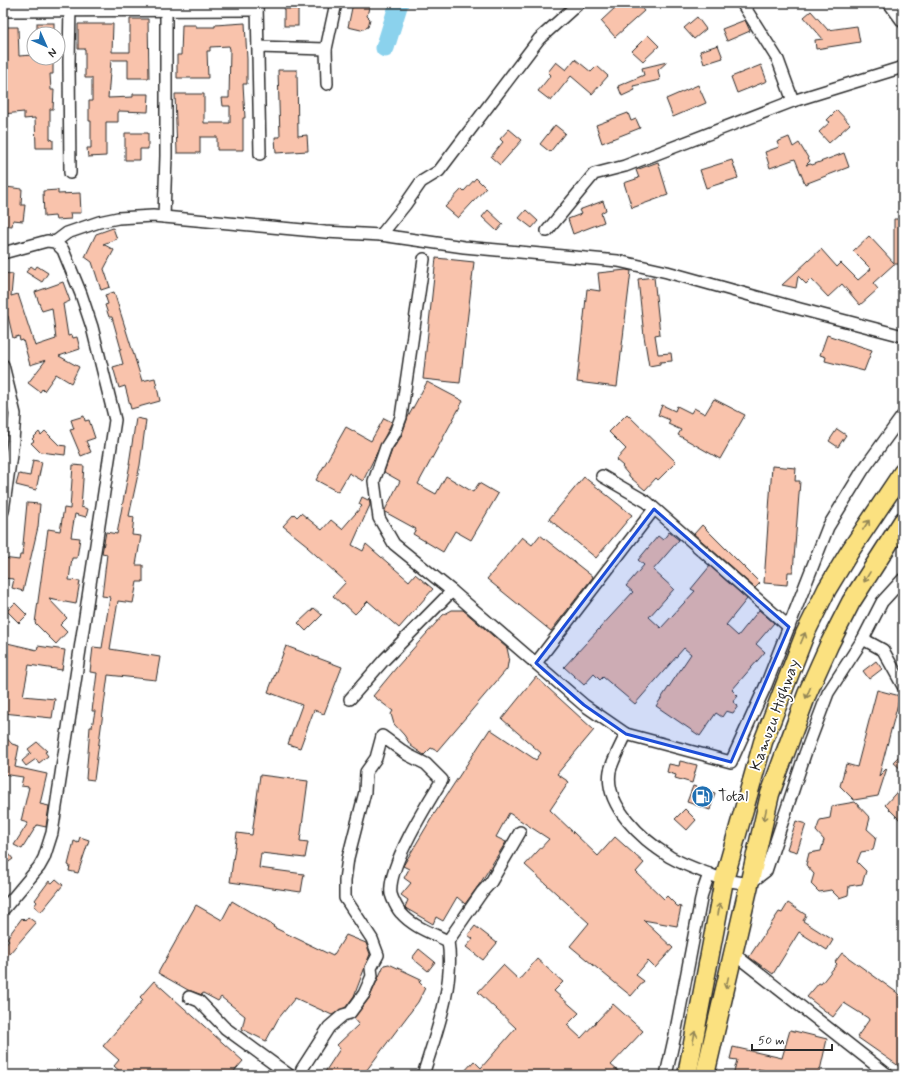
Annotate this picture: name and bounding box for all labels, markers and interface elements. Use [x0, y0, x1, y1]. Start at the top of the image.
north arrow [26, 26, 66, 66]
text: N [45, 45, 60, 60]
one-way arrow [863, 519, 871, 531]
one-way arrow [862, 571, 870, 583]
one-way arrow [800, 633, 807, 645]
street label: Kamuzu Highway [745, 656, 806, 774]
one-way arrow [804, 686, 811, 698]
fuel station icon: Total [689, 783, 715, 809]
place label: Total [718, 786, 748, 807]
one-way arrow [761, 808, 768, 821]
one-way arrow [715, 903, 723, 916]
one-way arrow [722, 976, 730, 989]
scale bar [752, 1026, 832, 1052]
one-way arrow [691, 1031, 699, 1044]
text: 50 m [758, 1033, 785, 1049]

